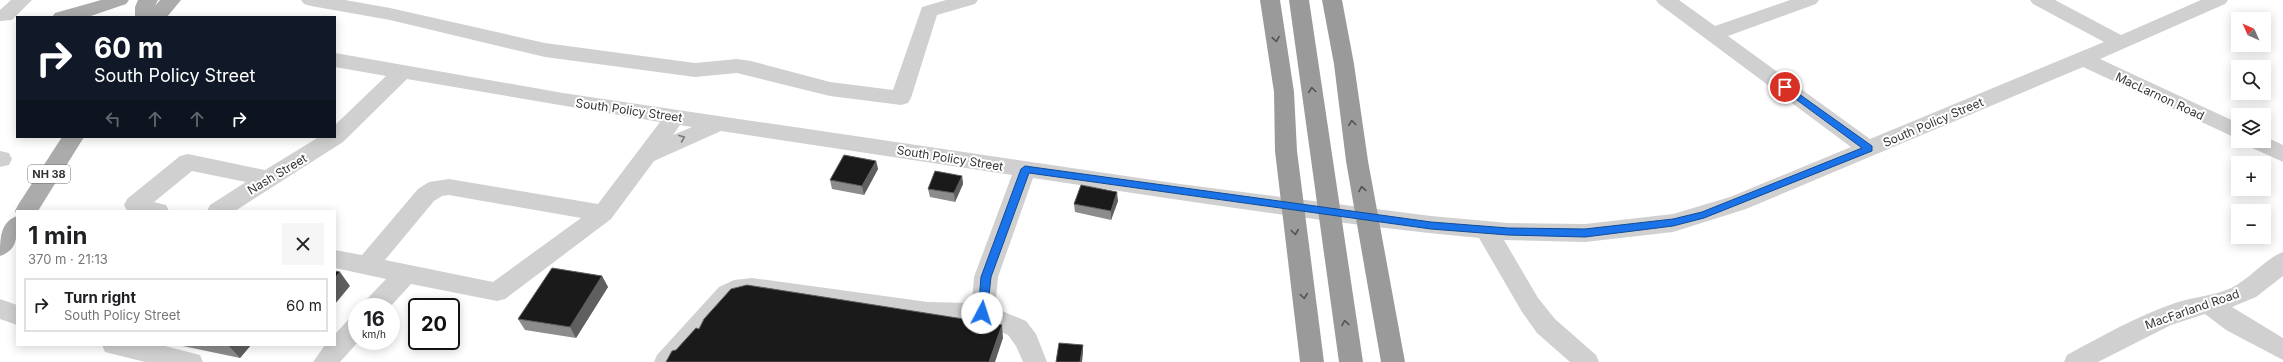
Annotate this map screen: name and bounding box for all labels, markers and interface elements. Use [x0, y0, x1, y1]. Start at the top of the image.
north arrow [2231, 12, 2271, 52]
map controls [2231, 12, 2271, 244]
text: 60 m [94, 31, 163, 65]
icon: right [28, 32, 80, 84]
one-way arrow [1271, 35, 1280, 42]
button: search [2231, 60, 2271, 100]
text: South Policy Street [94, 65, 255, 86]
street label: MacLarnon Road [2113, 69, 2207, 123]
pin [1768, 70, 1802, 104]
icon: arrive [1774, 76, 1796, 98]
one-way arrow [1308, 87, 1317, 93]
street label: South Policy Street [1881, 94, 1986, 150]
street label: South Policy Street [575, 95, 683, 125]
icon: left [102, 108, 124, 130]
icon: ahead [144, 108, 166, 130]
icon: ahead [186, 108, 208, 130]
icon: right [228, 108, 250, 130]
button: layers [2231, 108, 2271, 148]
one-way arrow [1348, 120, 1357, 126]
one-way arrow [678, 135, 685, 143]
street label: South Policy Street [896, 142, 1004, 174]
street label: Nash Street [245, 150, 309, 198]
button: + [2231, 156, 2271, 196]
road number: NH 38 [28, 165, 70, 183]
one-way arrow [1358, 186, 1367, 192]
button: − [2231, 204, 2271, 244]
text: 1 min [28, 221, 87, 250]
button: close [282, 223, 324, 265]
one-way arrow [1291, 229, 1300, 235]
text: 370 m · 21:13 [28, 251, 108, 267]
street label: MacFarland Road [2143, 286, 2241, 332]
text: Turn right [64, 288, 136, 307]
position arrow [961, 292, 1003, 334]
one-way arrow [1299, 293, 1308, 299]
icon: right [30, 294, 52, 316]
text: 60 m [286, 296, 322, 315]
speed limit sign: 20 [408, 298, 460, 350]
text: South Policy Street [64, 307, 181, 323]
text: 16 [363, 307, 385, 331]
one-way arrow [1341, 320, 1350, 327]
text: km/h [362, 328, 386, 340]

